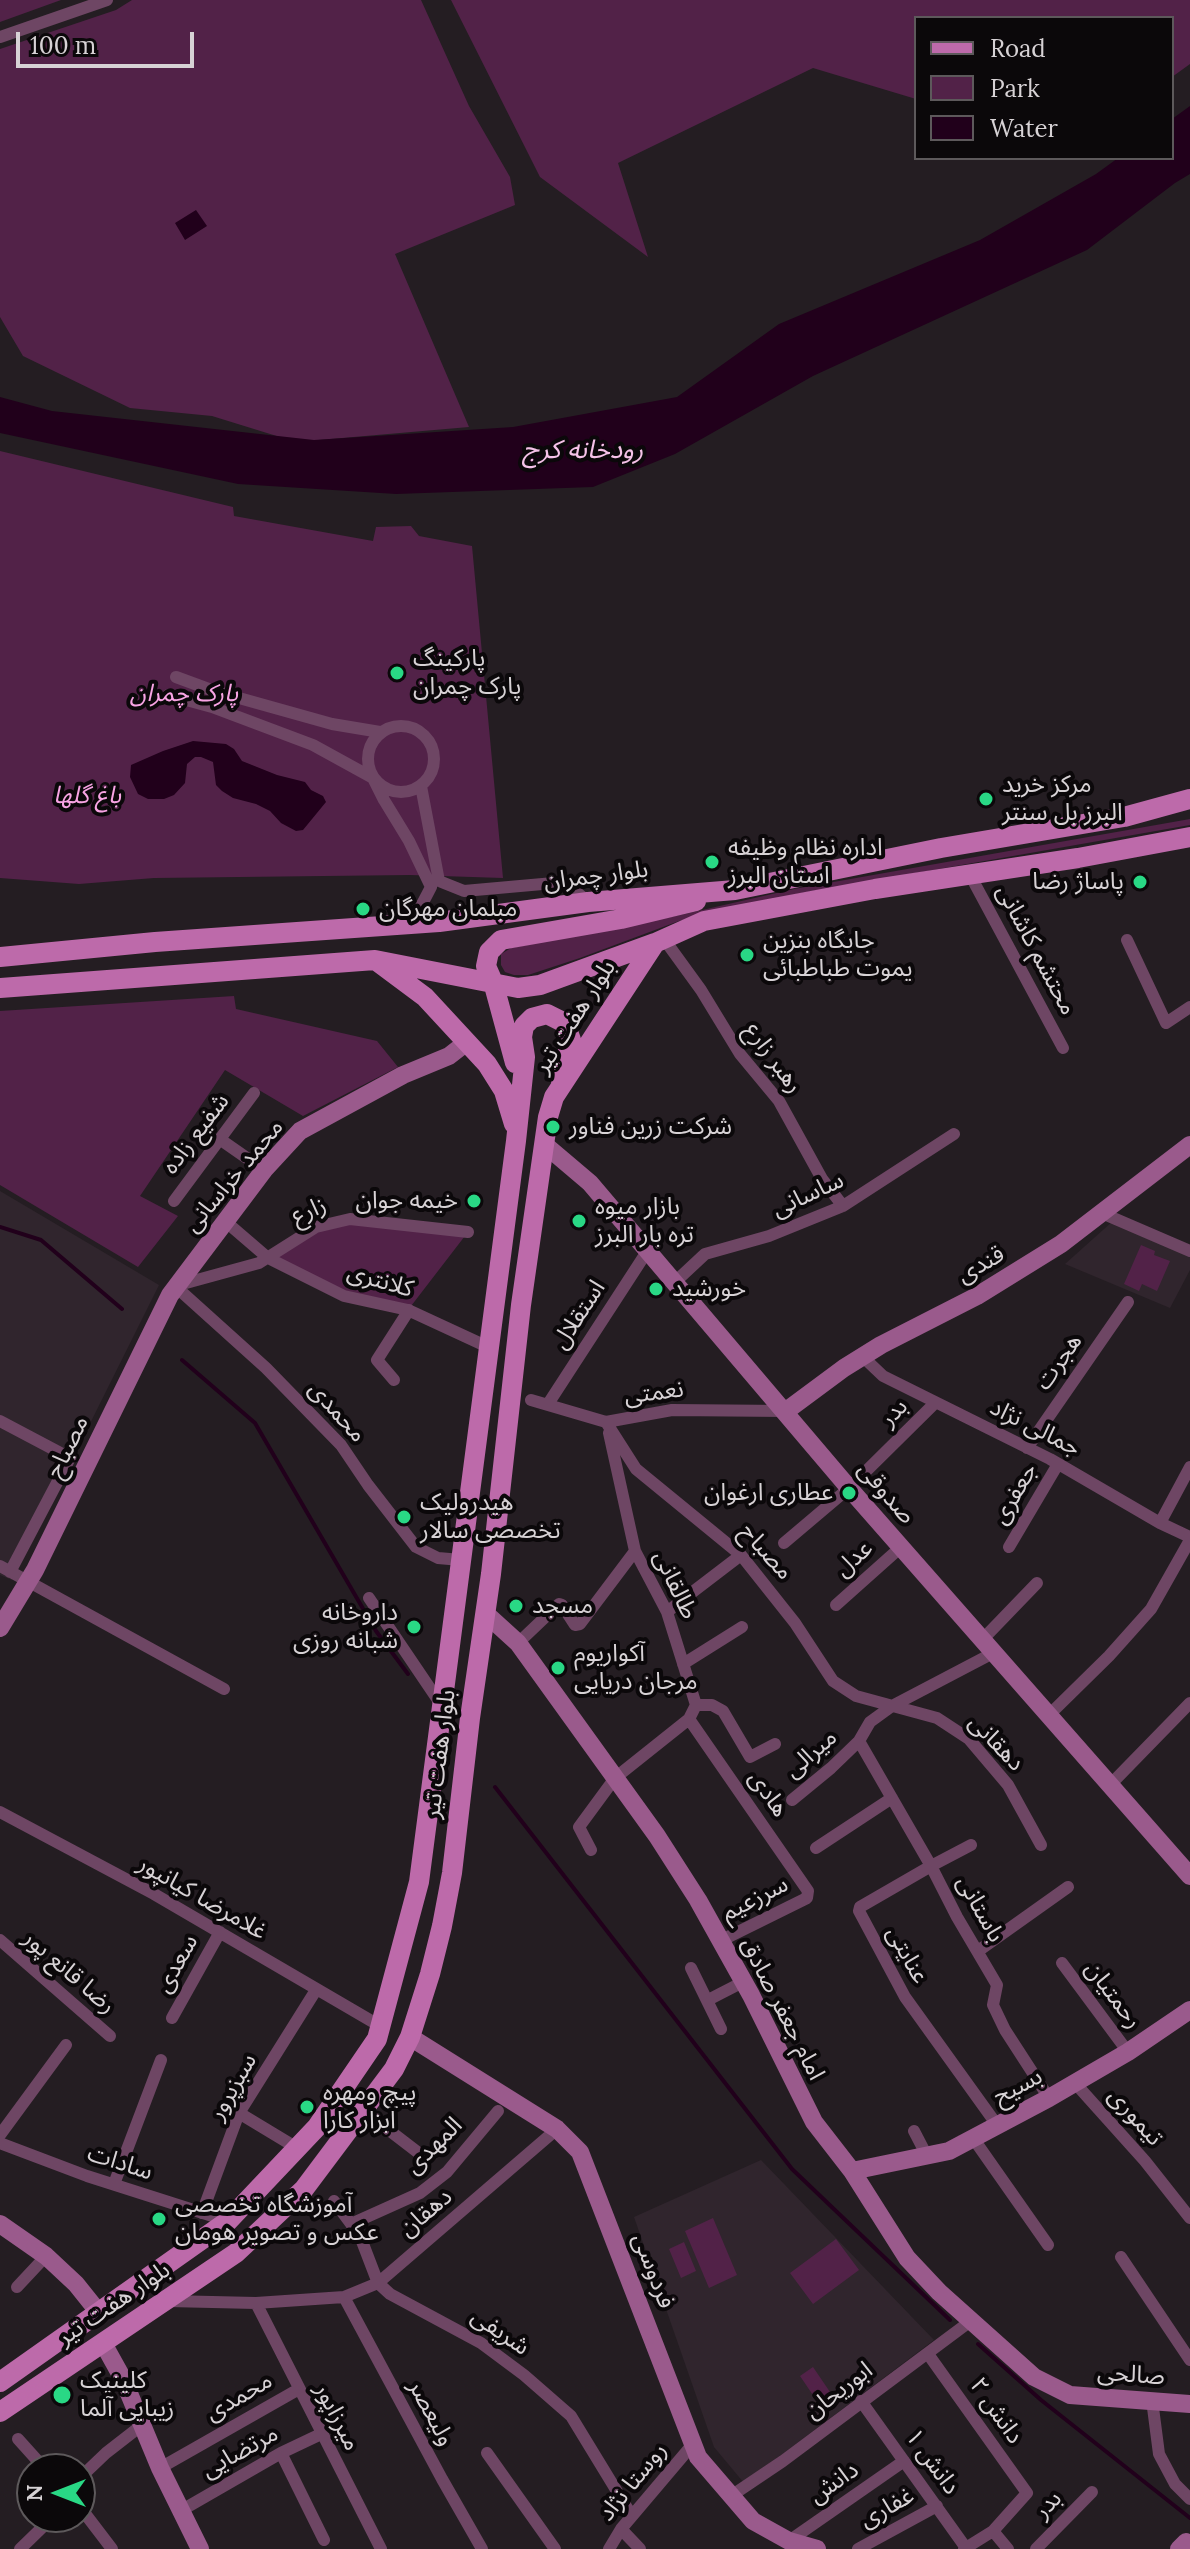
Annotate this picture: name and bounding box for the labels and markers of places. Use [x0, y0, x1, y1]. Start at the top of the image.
place label: پارکینگ پارک چمران [413, 645, 521, 701]
marker: پارکینگ پارک چمران [388, 664, 406, 682]
place label: مرکز خرید البرز بل سنتر [1002, 771, 1123, 827]
marker: مرکز خرید البرز بل سنتر [977, 790, 995, 808]
place label: اداره نظام وظیفه استان البرز [728, 834, 883, 890]
marker: اداره نظام وظیفه استان البرز [703, 853, 721, 871]
place label: پاساژ رضا [1032, 868, 1124, 896]
marker: پاساژ رضا [1131, 873, 1149, 891]
place label: مبلمان مهرگان [379, 895, 517, 923]
marker: مبلمان مهرگان [354, 900, 372, 918]
place label: جایگاه بنزین یموت طباطبائی [763, 927, 913, 983]
marker: جایگاه بنزین یموت طباطبائی [738, 946, 756, 964]
place label: شرکت زرین فناور [569, 1113, 732, 1141]
marker: شرکت زرین فناور [544, 1118, 562, 1136]
place label: خیمه جوان [355, 1187, 458, 1215]
marker: خیمه جوان [465, 1192, 483, 1210]
place label: بازار میوه تره بار البرز [595, 1193, 694, 1249]
marker: بازار میوه تره بار البرز [570, 1212, 588, 1230]
place label: خورشید [672, 1275, 746, 1303]
marker: خورشید [647, 1280, 665, 1298]
place label: عطاری ارغوان [704, 1479, 833, 1507]
marker: عطاری ارغوان [840, 1484, 858, 1502]
place label: هیدرولیک تخصصی سالار [420, 1489, 561, 1545]
marker: هیدرولیک تخصصی سالار [395, 1508, 413, 1526]
place label: مسجد [532, 1592, 593, 1620]
marker: مسجد [507, 1597, 525, 1615]
place label: داروخانه شبانه روزی [293, 1599, 398, 1655]
marker: داروخانه شبانه روزی [405, 1618, 423, 1636]
place label: آکواریوم مرجان دریایی [574, 1640, 698, 1696]
marker: آکواریوم مرجان دریایی [549, 1659, 567, 1677]
place label: پیچ ومهره ابزار کارا [323, 2079, 416, 2135]
marker: پیچ ومهره ابزار کارا [298, 2098, 316, 2116]
place label: آموزشگاه تخصصی عکس و تصویر هومان [175, 2191, 378, 2247]
marker: آموزشگاه تخصصی عکس و تصویر هومان [150, 2210, 168, 2228]
place label: کلینیک زیبایی آلما [80, 2367, 174, 2423]
marker: کلینیک زیبایی آلما [51, 2384, 73, 2406]

